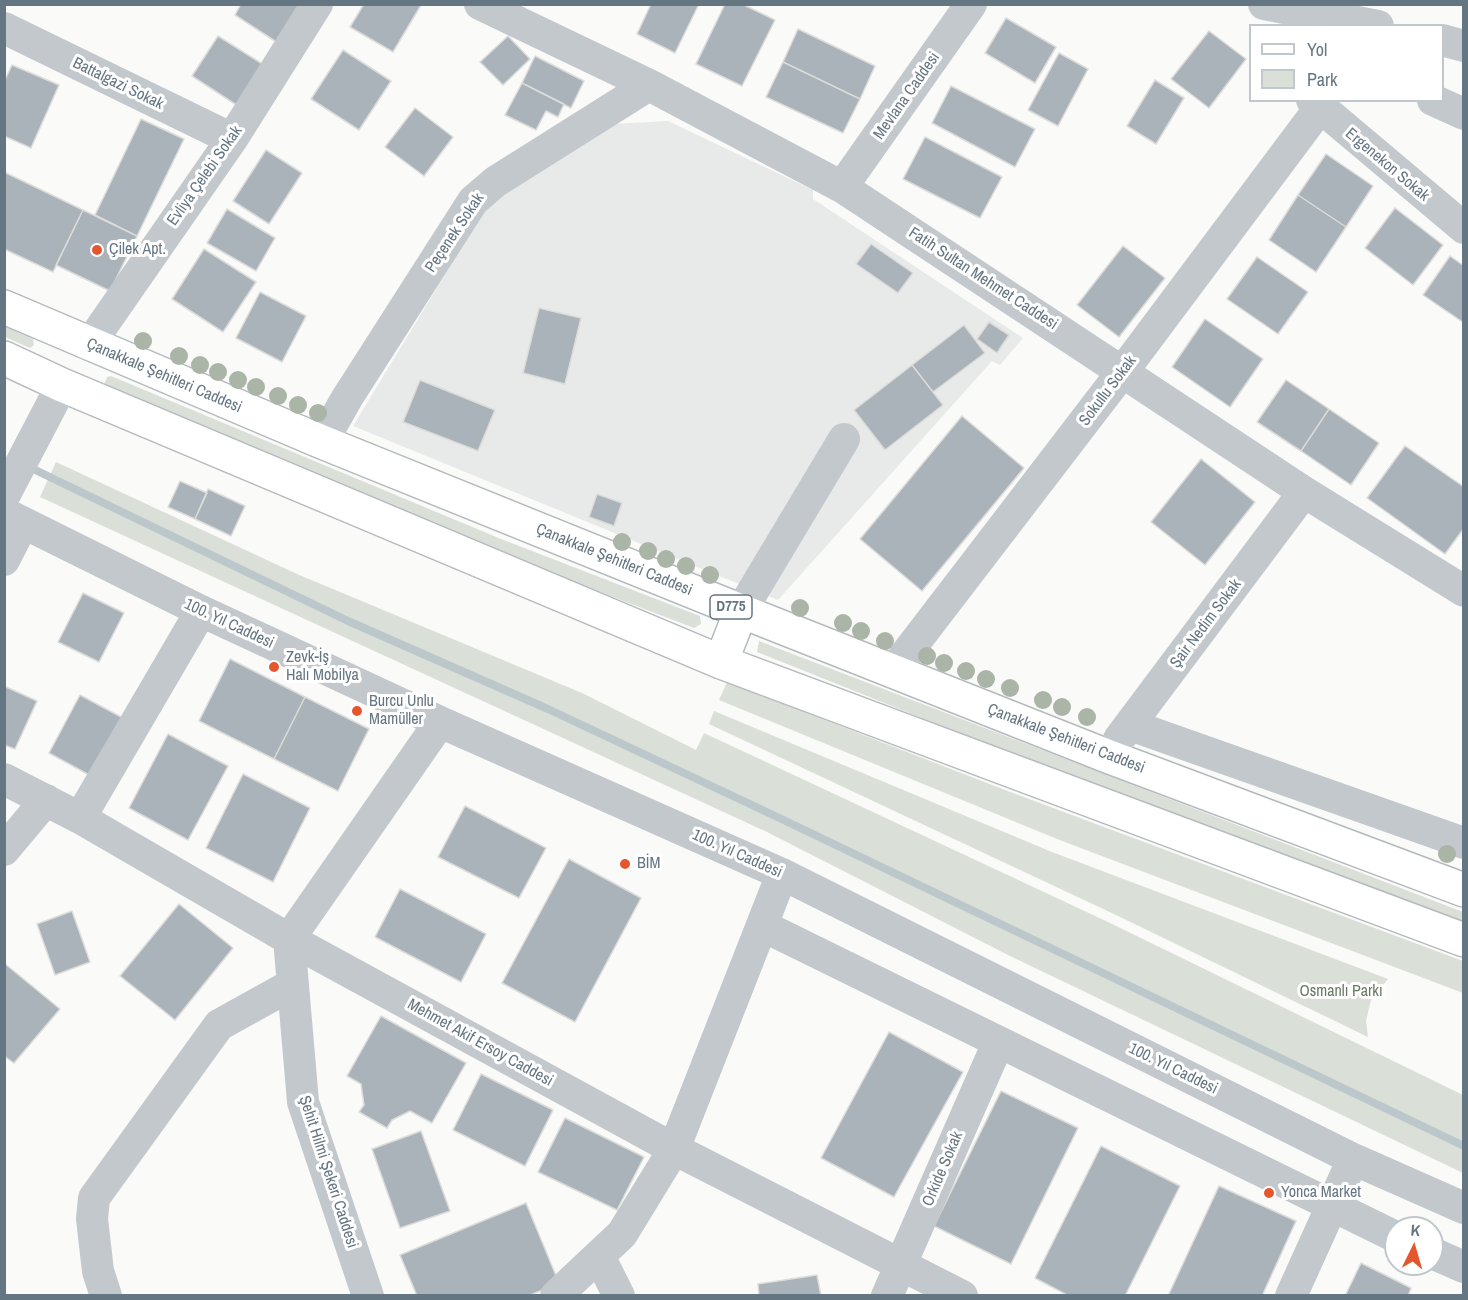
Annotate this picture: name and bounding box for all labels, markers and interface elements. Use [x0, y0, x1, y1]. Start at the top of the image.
legend [1249, 24, 1444, 102]
text: Yol [1307, 37, 1327, 62]
street label: Mevlana Caddesi [870, 49, 944, 143]
street label: Battalgazi Sokak [70, 54, 166, 114]
text: Park [1307, 67, 1337, 92]
street label: Evliya Çelebi Sokak [163, 122, 247, 230]
street label: Ergenekon Sokak [1341, 124, 1433, 206]
street label: Peçenek Sokak [422, 190, 488, 276]
street label: Fatih Sultan Mehmet Caddesi [905, 224, 1061, 334]
place label: Çilek Apt. [109, 240, 166, 260]
marker: Çilek Apt. [90, 243, 104, 257]
street label: Çanakkale Şehitleri Caddesi [83, 335, 245, 417]
street label: Sokullu Sokak [1075, 352, 1141, 430]
street label: Çanakkale Şehitleri Caddesi [533, 520, 695, 600]
street label: Şair Nedim Sokak [1166, 576, 1246, 672]
street label: 100. Yıl Caddesi [181, 595, 277, 653]
road number: D775 [710, 595, 752, 619]
place label: Zevk-İş Halı Mobilya [286, 648, 359, 686]
marker: Zevk-İş Halı Mobilya [267, 660, 281, 674]
place label: Burcu Unlu Mamüller [369, 692, 434, 730]
street label: Çanakkale Şehitleri Caddesi [985, 700, 1147, 778]
marker: Burcu Unlu Mamüller [350, 704, 364, 718]
street label: 100. Yıl Caddesi [689, 826, 785, 882]
place label: BİM [637, 854, 660, 874]
marker: BİM [618, 857, 632, 871]
park label: Osmanlı Parkı [1299, 982, 1383, 1002]
street label: Mehmet Akif Ersoy Caddesi [404, 995, 556, 1091]
street label: 100. Yıl Caddesi [1125, 1039, 1221, 1099]
street label: Şehit Hilmi Şekeri Caddesi [294, 1093, 362, 1251]
street label: Orkide Sokak [919, 1129, 967, 1209]
place label: Yonca Market [1281, 1183, 1361, 1203]
marker: Yonca Market [1262, 1186, 1276, 1200]
north arrow [1384, 1216, 1444, 1276]
text: K [1410, 1219, 1421, 1241]

